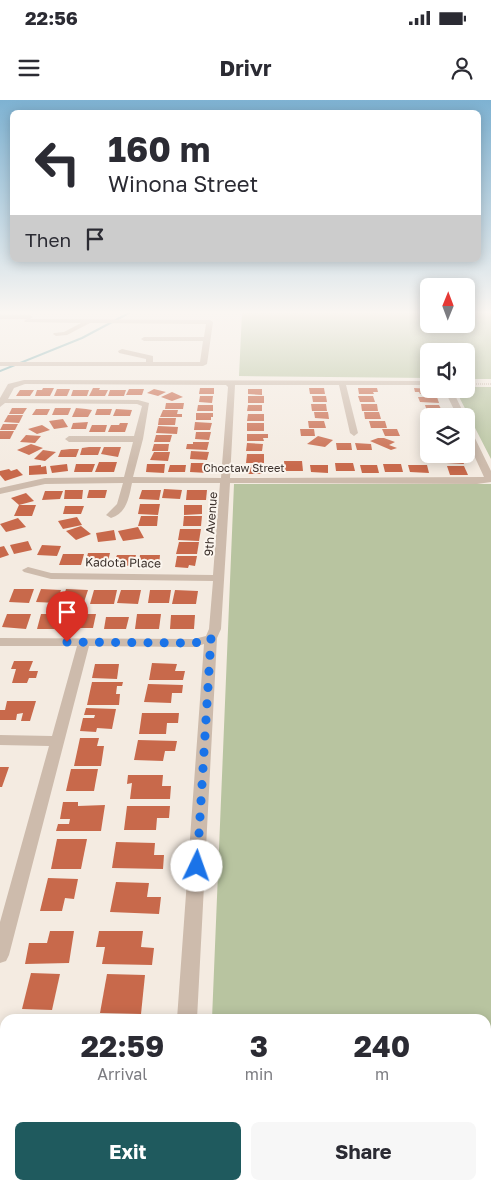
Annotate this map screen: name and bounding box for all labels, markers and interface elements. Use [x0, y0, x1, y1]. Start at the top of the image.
text: 22:56 [25, 6, 78, 29]
icon: menu [15, 54, 43, 82]
text: Drivr [219, 54, 272, 81]
icon: person [448, 54, 476, 82]
text: 160 m [108, 128, 210, 170]
icon: left [25, 130, 90, 195]
text: Winona Street [108, 170, 258, 197]
icon: arrive [81, 225, 109, 253]
text: Then [25, 228, 71, 251]
north arrow [420, 278, 475, 332]
map controls [420, 278, 475, 463]
button: sound [420, 343, 475, 398]
button: layers [420, 408, 475, 463]
street label: Choctaw Street [203, 461, 285, 474]
street label: 9th Avenue [201, 491, 220, 557]
street label: Kadota Place [85, 554, 161, 571]
pin [46, 591, 88, 642]
icon: arrive [53, 598, 81, 626]
position arrow [170, 839, 222, 891]
text: 22:59 [81, 1028, 164, 1064]
text: 3 [250, 1028, 268, 1064]
text: 240 [354, 1028, 410, 1064]
text: Arrival [97, 1064, 147, 1084]
text: min [245, 1064, 273, 1084]
text: m [375, 1064, 389, 1084]
button: Exit [15, 1122, 241, 1180]
button: Share [251, 1122, 476, 1180]

